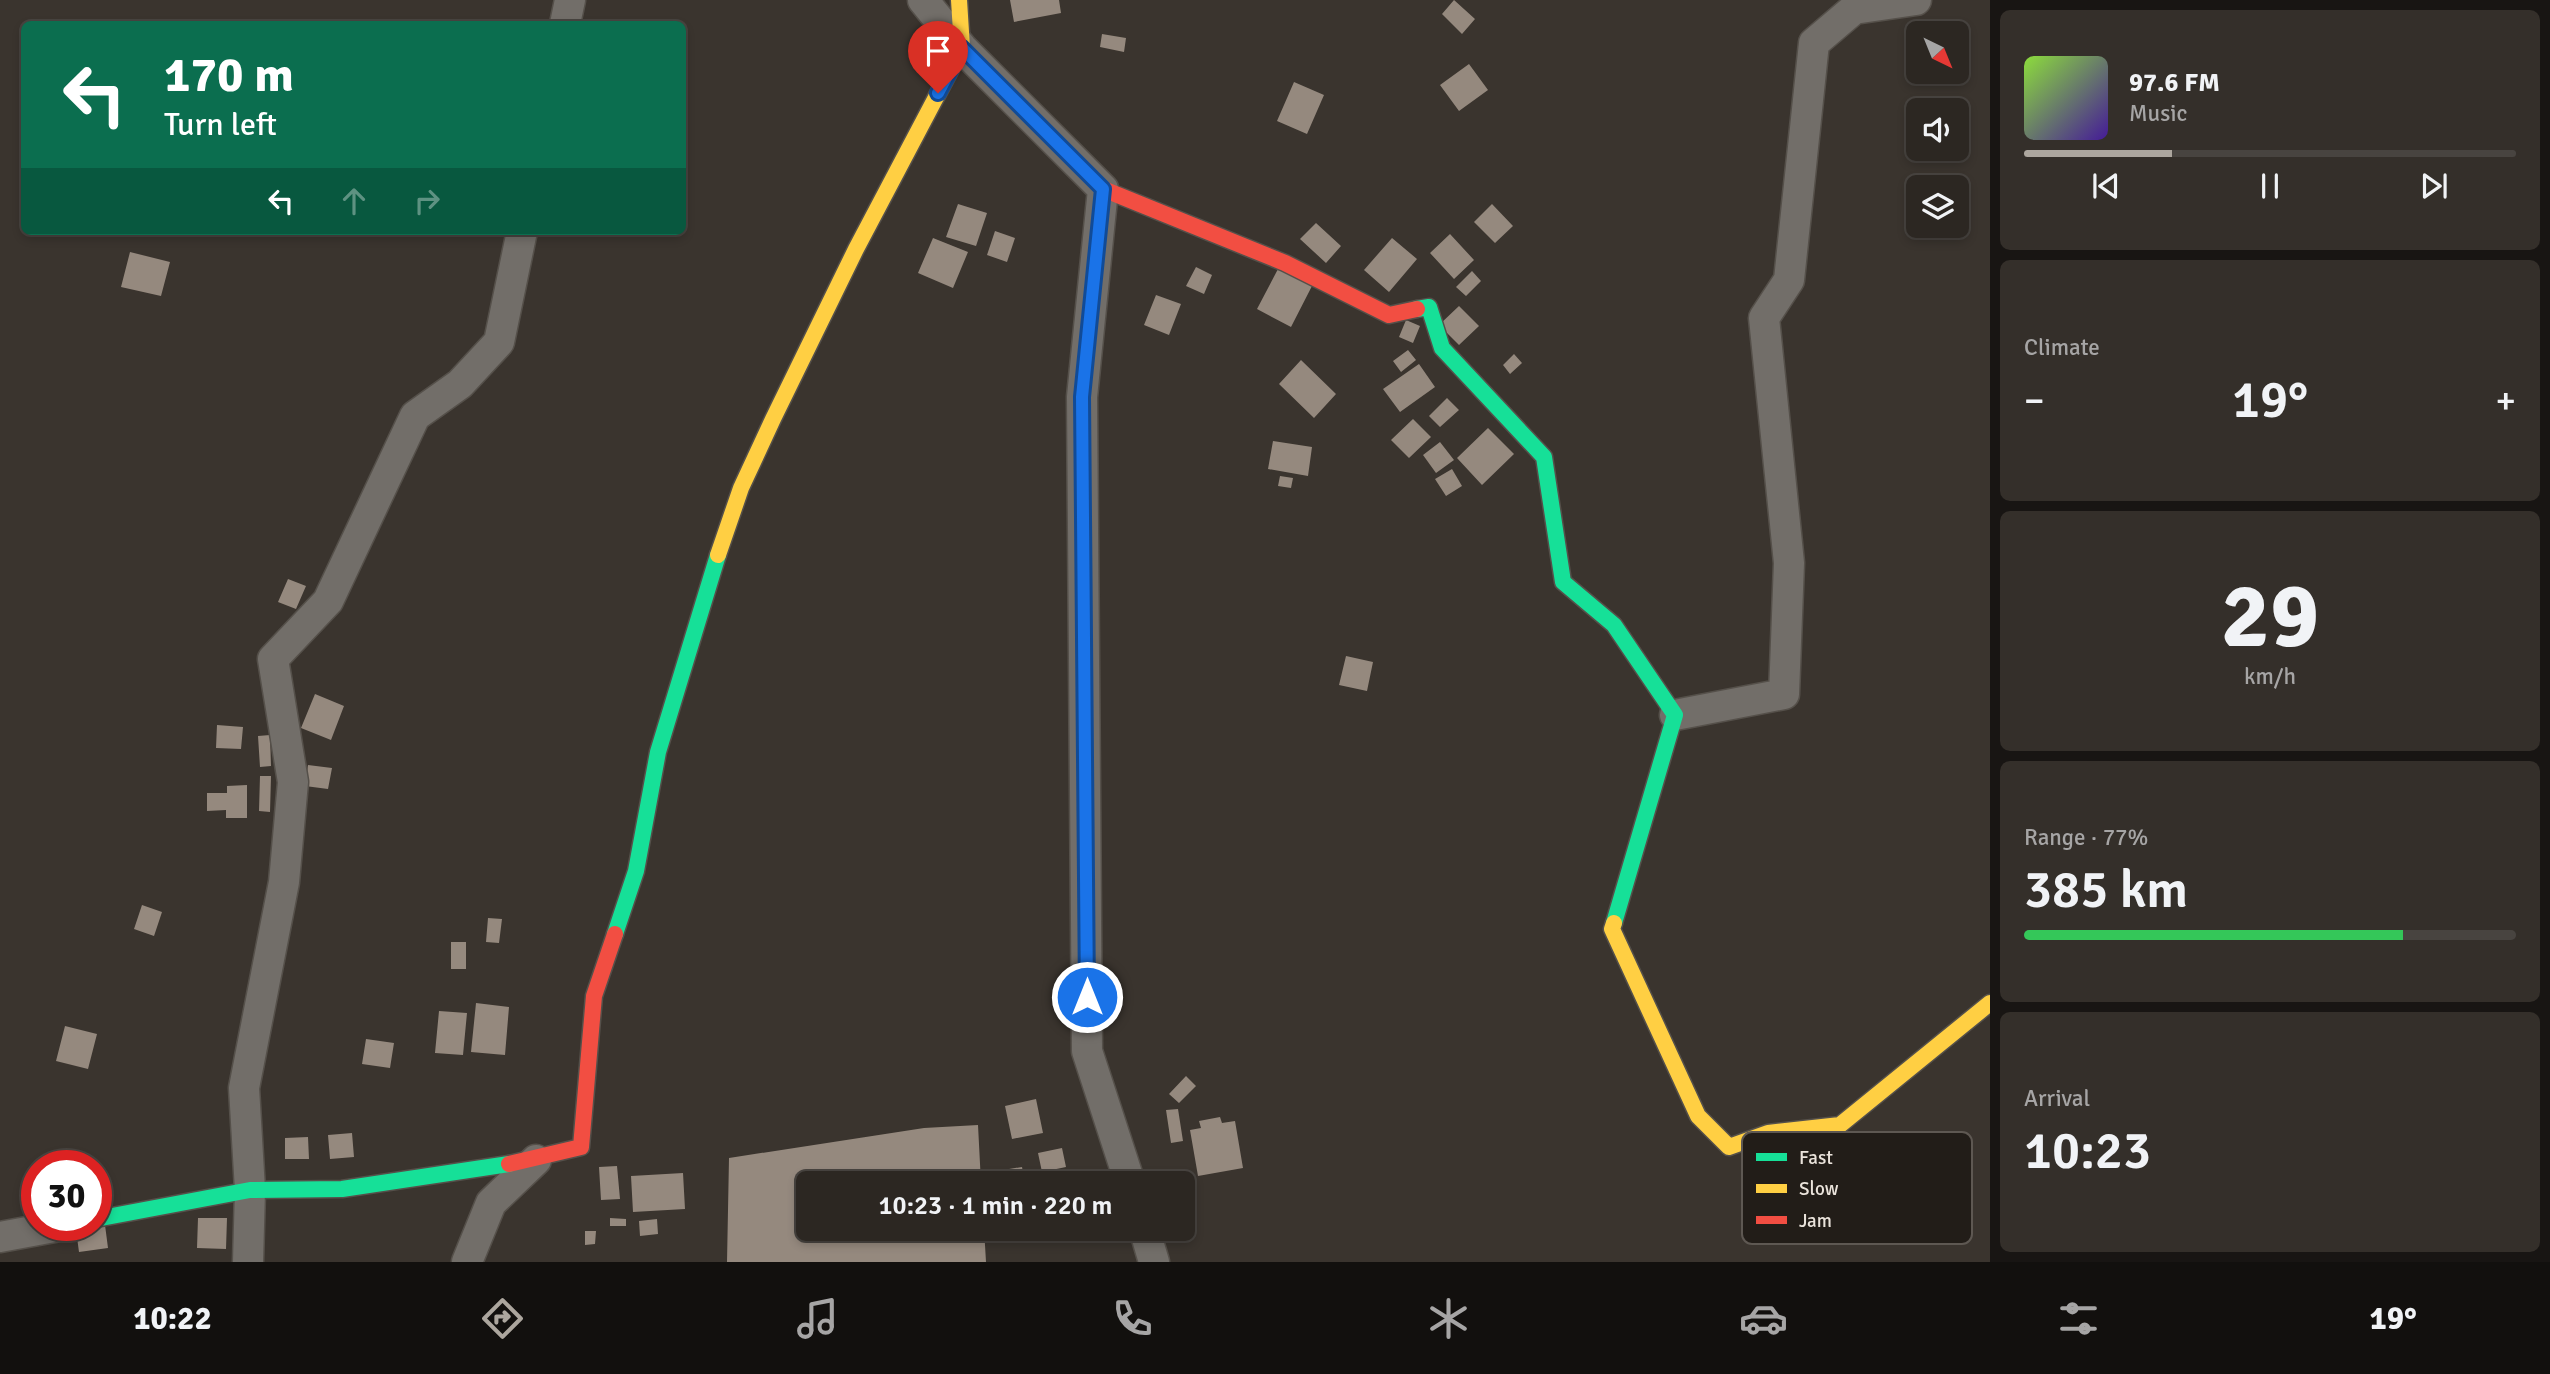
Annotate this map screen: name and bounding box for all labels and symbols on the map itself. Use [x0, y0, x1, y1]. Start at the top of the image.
pin [908, 21, 968, 93]
north arrow [1906, 21, 1969, 84]
position arrow [1050, 960, 1124, 1034]
legend [1742, 1132, 1972, 1244]
text: Fast [1799, 1146, 1833, 1170]
speed limit sign: 30 [21, 1150, 112, 1241]
text: Slow [1799, 1177, 1839, 1201]
text: Jam [1799, 1209, 1832, 1233]

